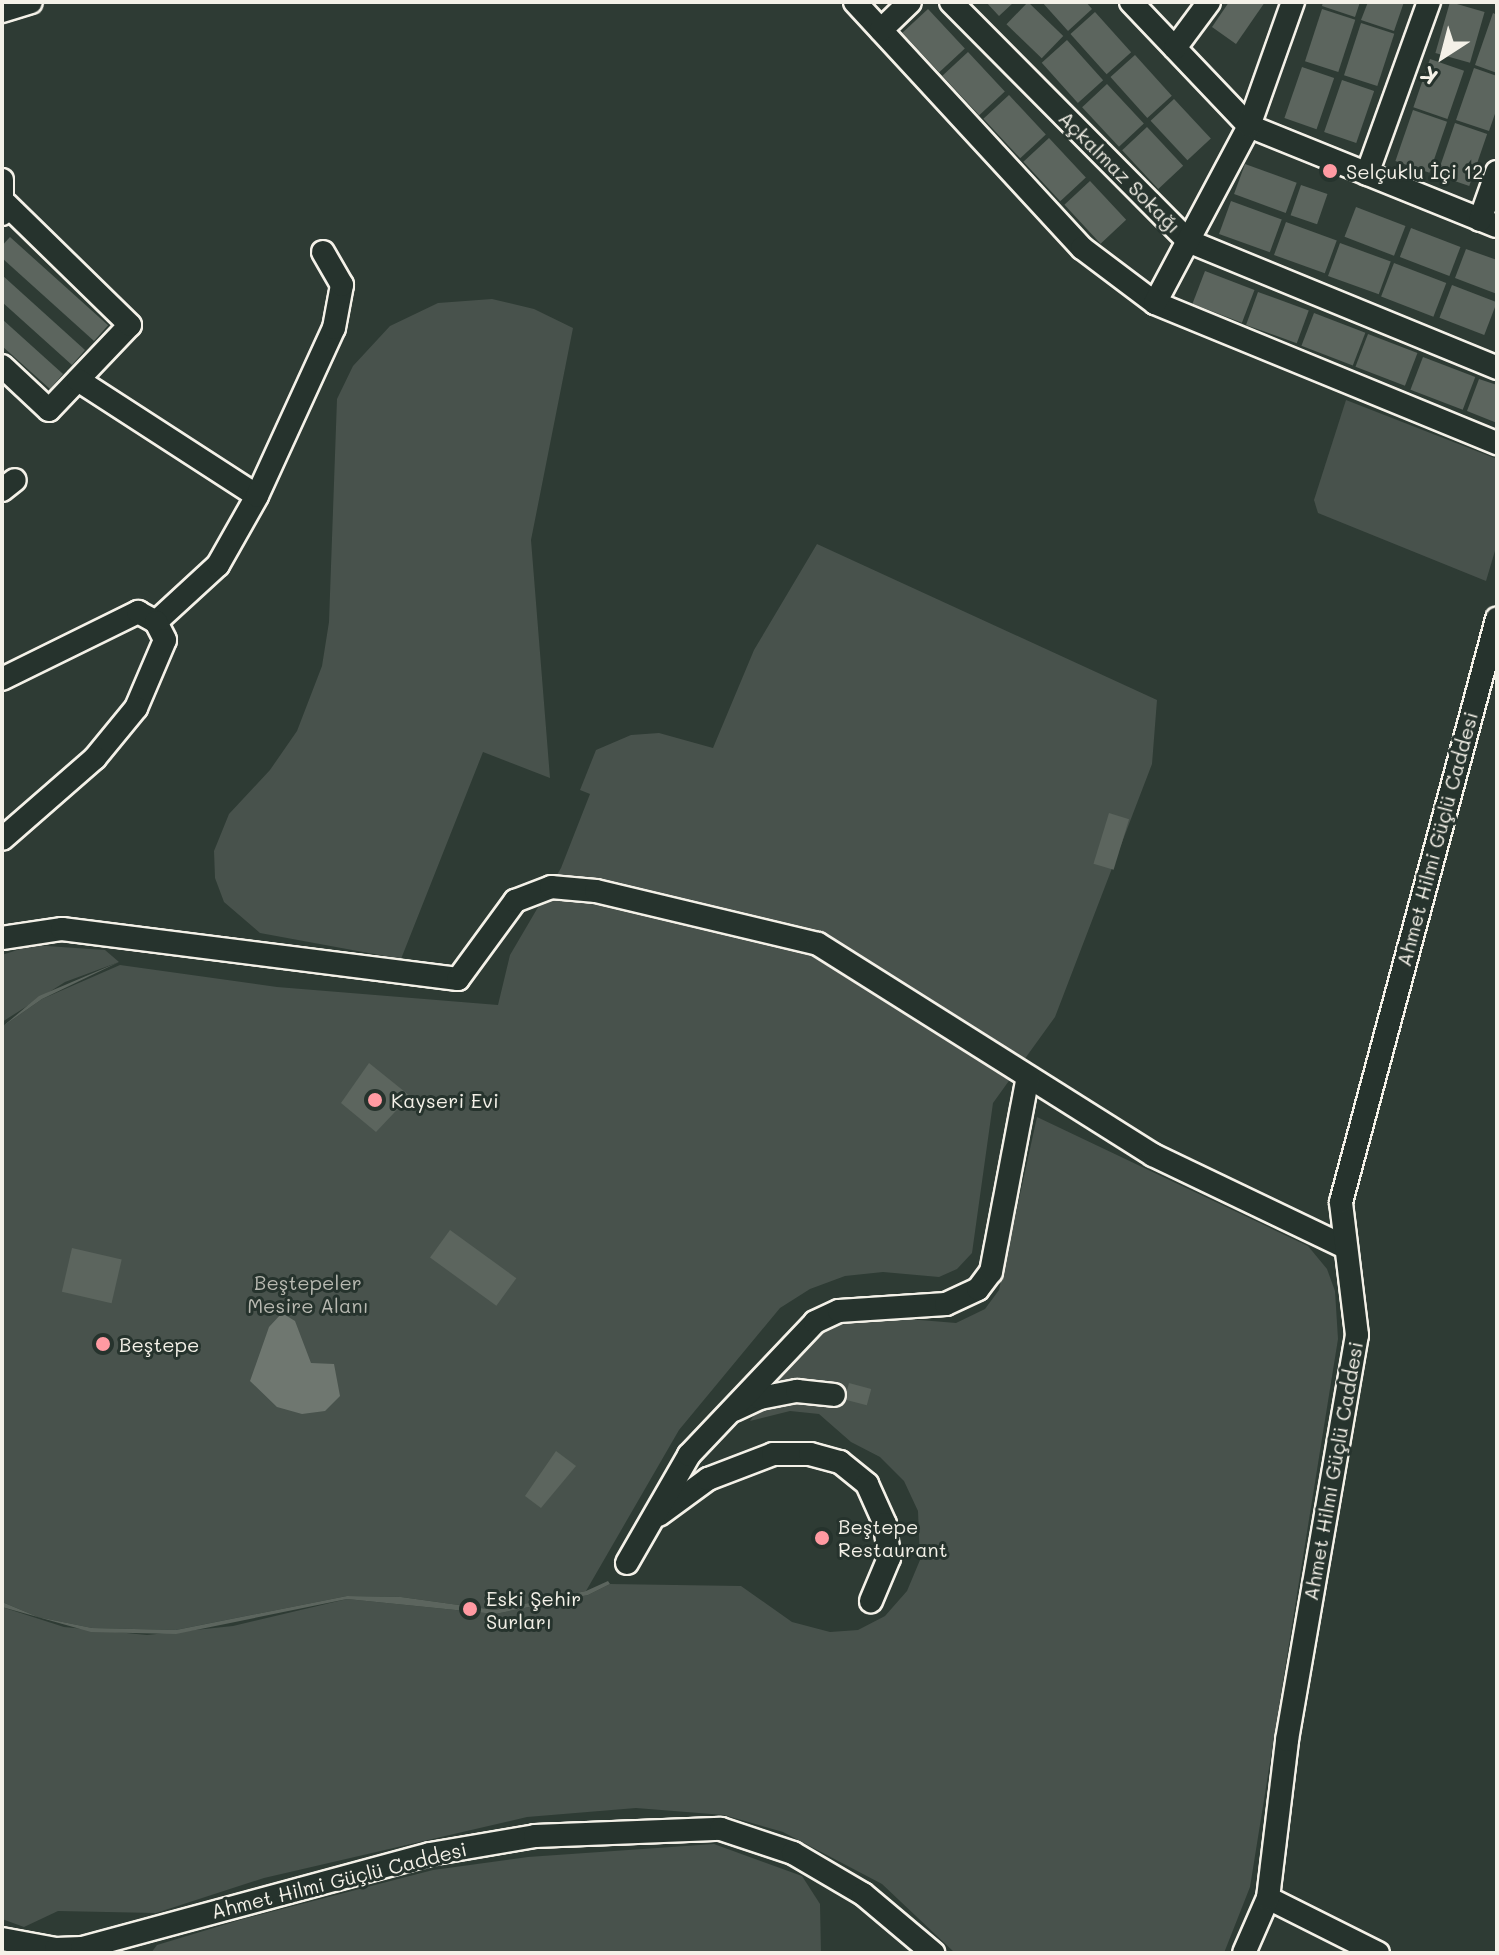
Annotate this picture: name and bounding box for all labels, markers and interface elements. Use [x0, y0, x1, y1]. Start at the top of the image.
north arrow [1403, 16, 1483, 96]
text: K [1414, 60, 1443, 92]
street label: Açkalmaz Sokağı [1054, 106, 1186, 238]
place label: Selçuklu İçi 12 [1346, 159, 1483, 183]
marker: Selçuklu İçi 12 [1321, 162, 1339, 180]
street label: Ahmet Hilmi Güçlü Caddesi [1391, 709, 1483, 969]
place label: Kayseri Evi [391, 1088, 499, 1112]
marker: Kayseri Evi [366, 1091, 384, 1109]
park label: Beştepeler Mesire Alanı [247, 1271, 369, 1318]
place label: Beştepe [119, 1332, 199, 1356]
marker: Beştepe [94, 1335, 112, 1353]
street label: Ahmet Hilmi Güçlü Caddesi [1298, 1340, 1368, 1602]
place label: Beştepe Restaurant [838, 1514, 947, 1561]
marker: Beştepe Restaurant [813, 1529, 831, 1547]
place label: Eski Şehir Surları [486, 1586, 581, 1633]
marker: Eski Şehir Surları [461, 1600, 479, 1618]
street label: Ahmet Hilmi Güçlü Caddesi [209, 1837, 469, 1923]

